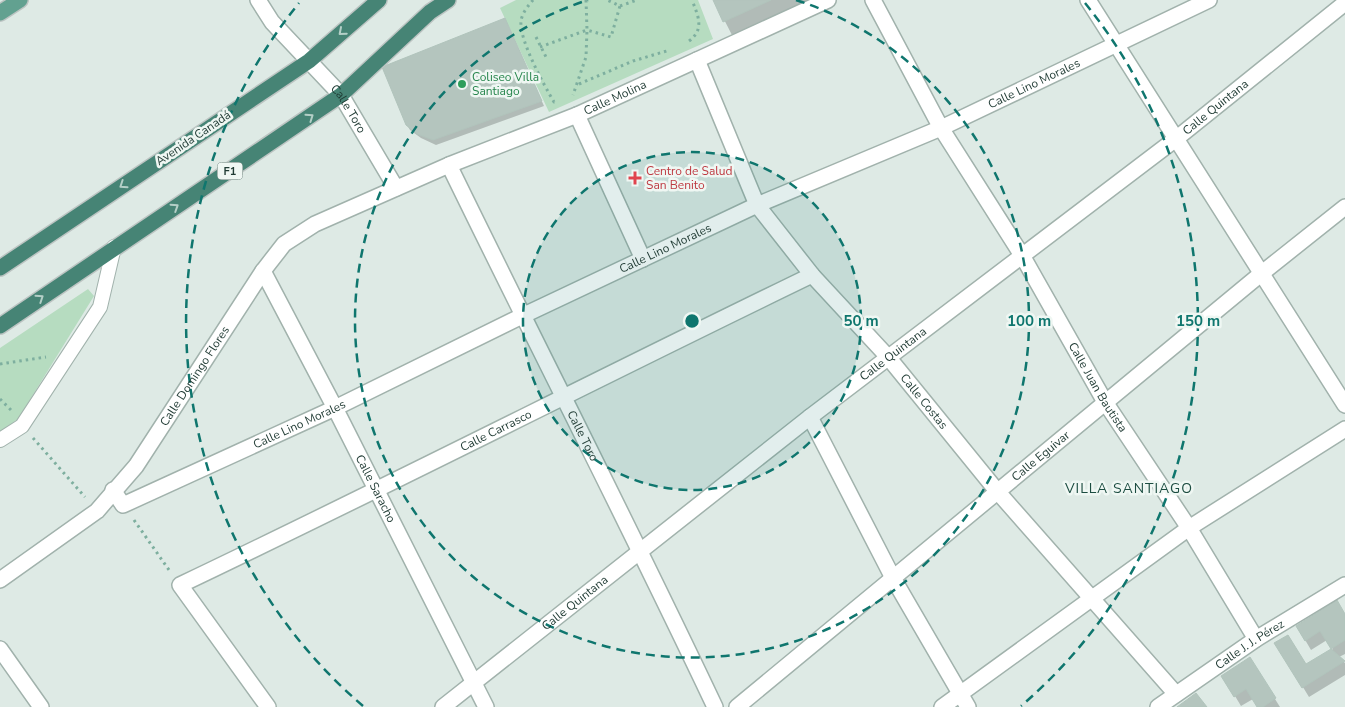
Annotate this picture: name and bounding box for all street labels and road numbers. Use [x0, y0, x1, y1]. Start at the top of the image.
street label: Calle Lino Morales [985, 55, 1083, 112]
street label: Calle Molina [581, 76, 649, 119]
street label: Calle Quintana [1179, 76, 1252, 139]
street label: Calle Toro [327, 81, 370, 136]
street label: Avenida Canadá [152, 107, 234, 169]
road number: F1 [218, 162, 242, 180]
street label: Calle Lino Morales [617, 220, 714, 277]
street label: Calle Domingo Flores [156, 323, 233, 429]
street label: Calle Quintana [856, 323, 930, 385]
street label: Calle Juan Bautista [1065, 339, 1131, 435]
street label: Calle Costas [897, 370, 952, 433]
street label: Calle Lino Morales [251, 396, 348, 452]
street label: Calle Carrasco [457, 406, 535, 455]
street label: Calle Toro [563, 408, 602, 464]
street label: Calle Eguivar [1008, 427, 1074, 485]
street label: Calle Saracho [352, 452, 400, 526]
street label: Calle Quintana [538, 572, 611, 634]
street label: Calle J. J. Pérez [1212, 616, 1288, 673]

